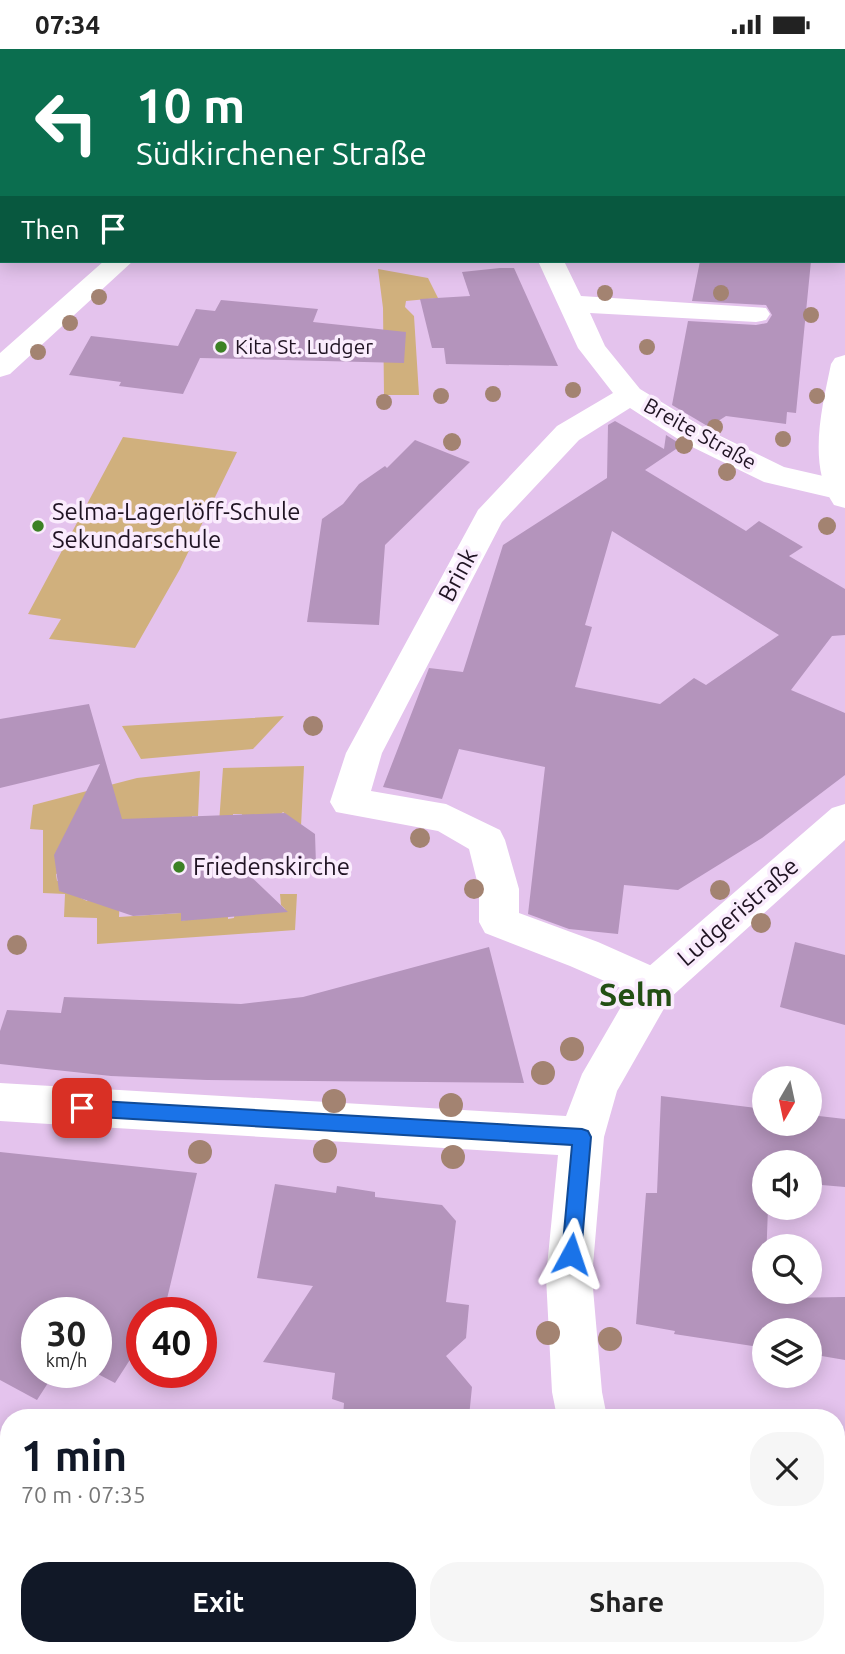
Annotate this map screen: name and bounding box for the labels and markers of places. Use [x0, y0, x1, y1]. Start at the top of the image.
place label: Kita St. Ludger [235, 334, 373, 358]
marker: Kita St. Ludger [213, 339, 229, 355]
place label: Selma-Lagerlöff-Schule Sekundarschule [52, 498, 301, 553]
marker: Selma-Lagerlöff-Schule Sekundarschule [30, 518, 46, 534]
place label: Friedenskirche [193, 853, 350, 880]
marker: Friedenskirche [171, 859, 187, 875]
pin [52, 1078, 112, 1138]

